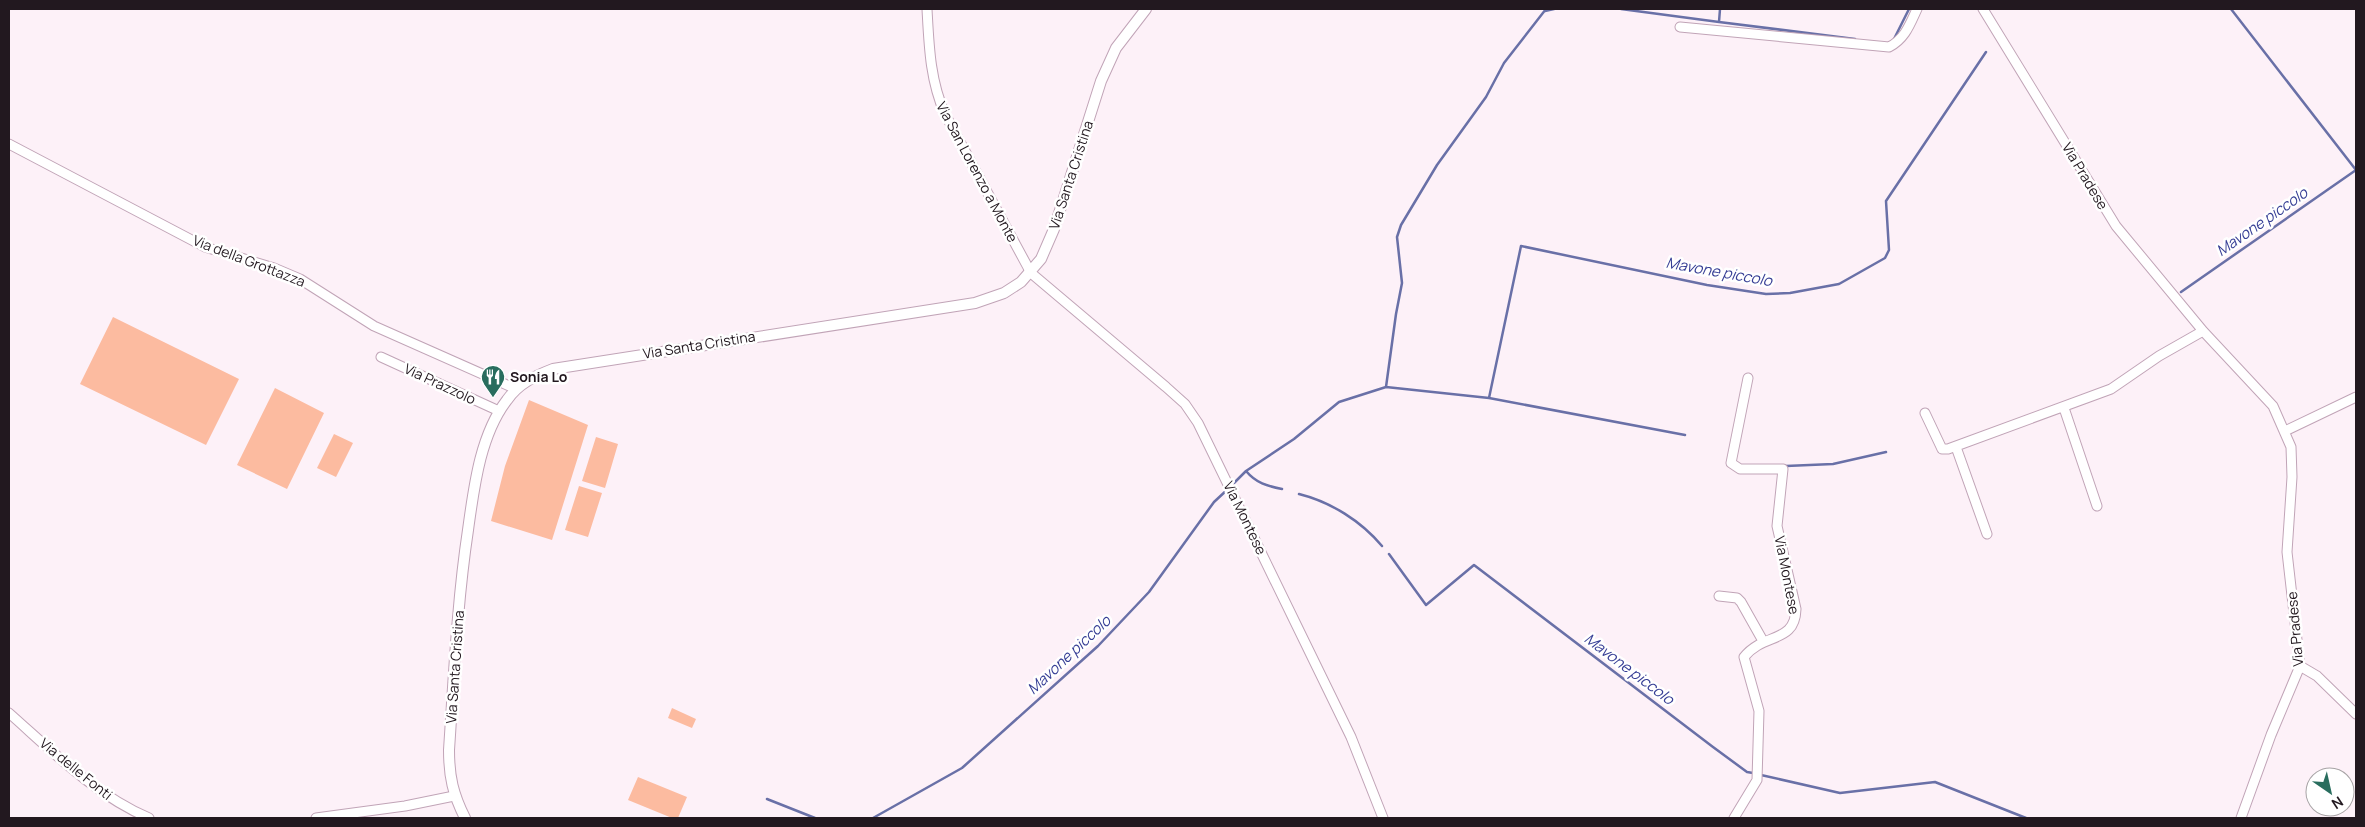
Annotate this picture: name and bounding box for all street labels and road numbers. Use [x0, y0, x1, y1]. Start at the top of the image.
street label: Via San Lorenzo a Monte [932, 98, 1023, 245]
street label: Via Santa Cristina [1044, 118, 1097, 232]
street label: Via Pradese [2058, 139, 2113, 213]
street label: Via della Grottazza [190, 230, 308, 291]
street label: Via Santa Cristina [641, 326, 756, 363]
street label: Via Prazzolo [401, 359, 479, 408]
street label: Via Montese [1220, 478, 1271, 558]
street label: Via Montese [1771, 534, 1804, 616]
street label: Via Pradese [2282, 591, 2307, 667]
street label: Via Santa Cristina [441, 610, 468, 724]
street label: Via delle Fonti [36, 733, 117, 804]

